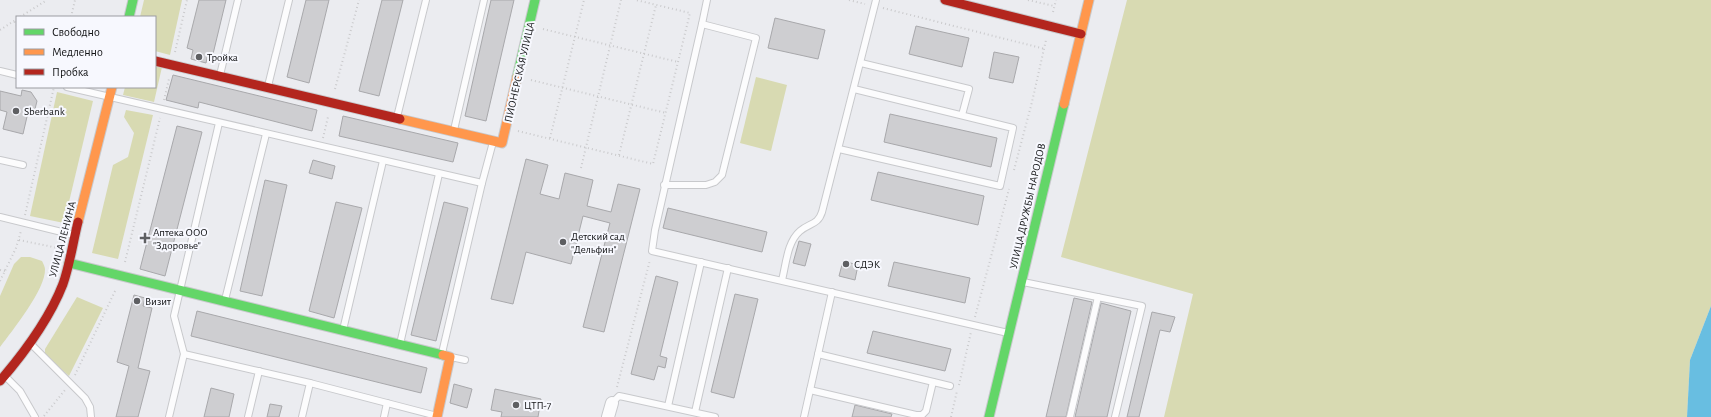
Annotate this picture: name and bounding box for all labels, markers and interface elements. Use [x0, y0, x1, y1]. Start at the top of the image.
legend [16, 16, 156, 88]
street label: ПИОНЕРСКАЯ УЛИЦА [503, 20, 537, 124]
text: Свободно [52, 26, 100, 38]
text: Медленно [52, 46, 103, 58]
marker: Тройка [194, 52, 204, 62]
place label: Тройка [207, 52, 238, 63]
text: Пробка [52, 66, 89, 78]
marker: Sberbank [11, 106, 21, 116]
place label: Sberbank [24, 106, 65, 117]
street label: УЛИЦА ДРУЖБЫ НАРОДОВ [1008, 142, 1047, 270]
street label: УЛИЦА ЛЕНИНА [47, 199, 78, 278]
place label: Аптека ООО "Здоровье" [153, 227, 208, 251]
place label: Детский сад "Дельфин" [571, 231, 625, 255]
marker: Аптека ООО "Здоровье" [140, 233, 150, 243]
marker: Детский сад "Дельфин" [558, 237, 568, 247]
marker: СДЭК [841, 259, 851, 269]
place label: СДЭК [854, 259, 881, 270]
marker: Визит [132, 296, 142, 306]
place label: Визит [145, 296, 171, 307]
marker: ЦТП-7 [511, 400, 521, 410]
place label: ЦТП-7 [524, 400, 552, 411]

